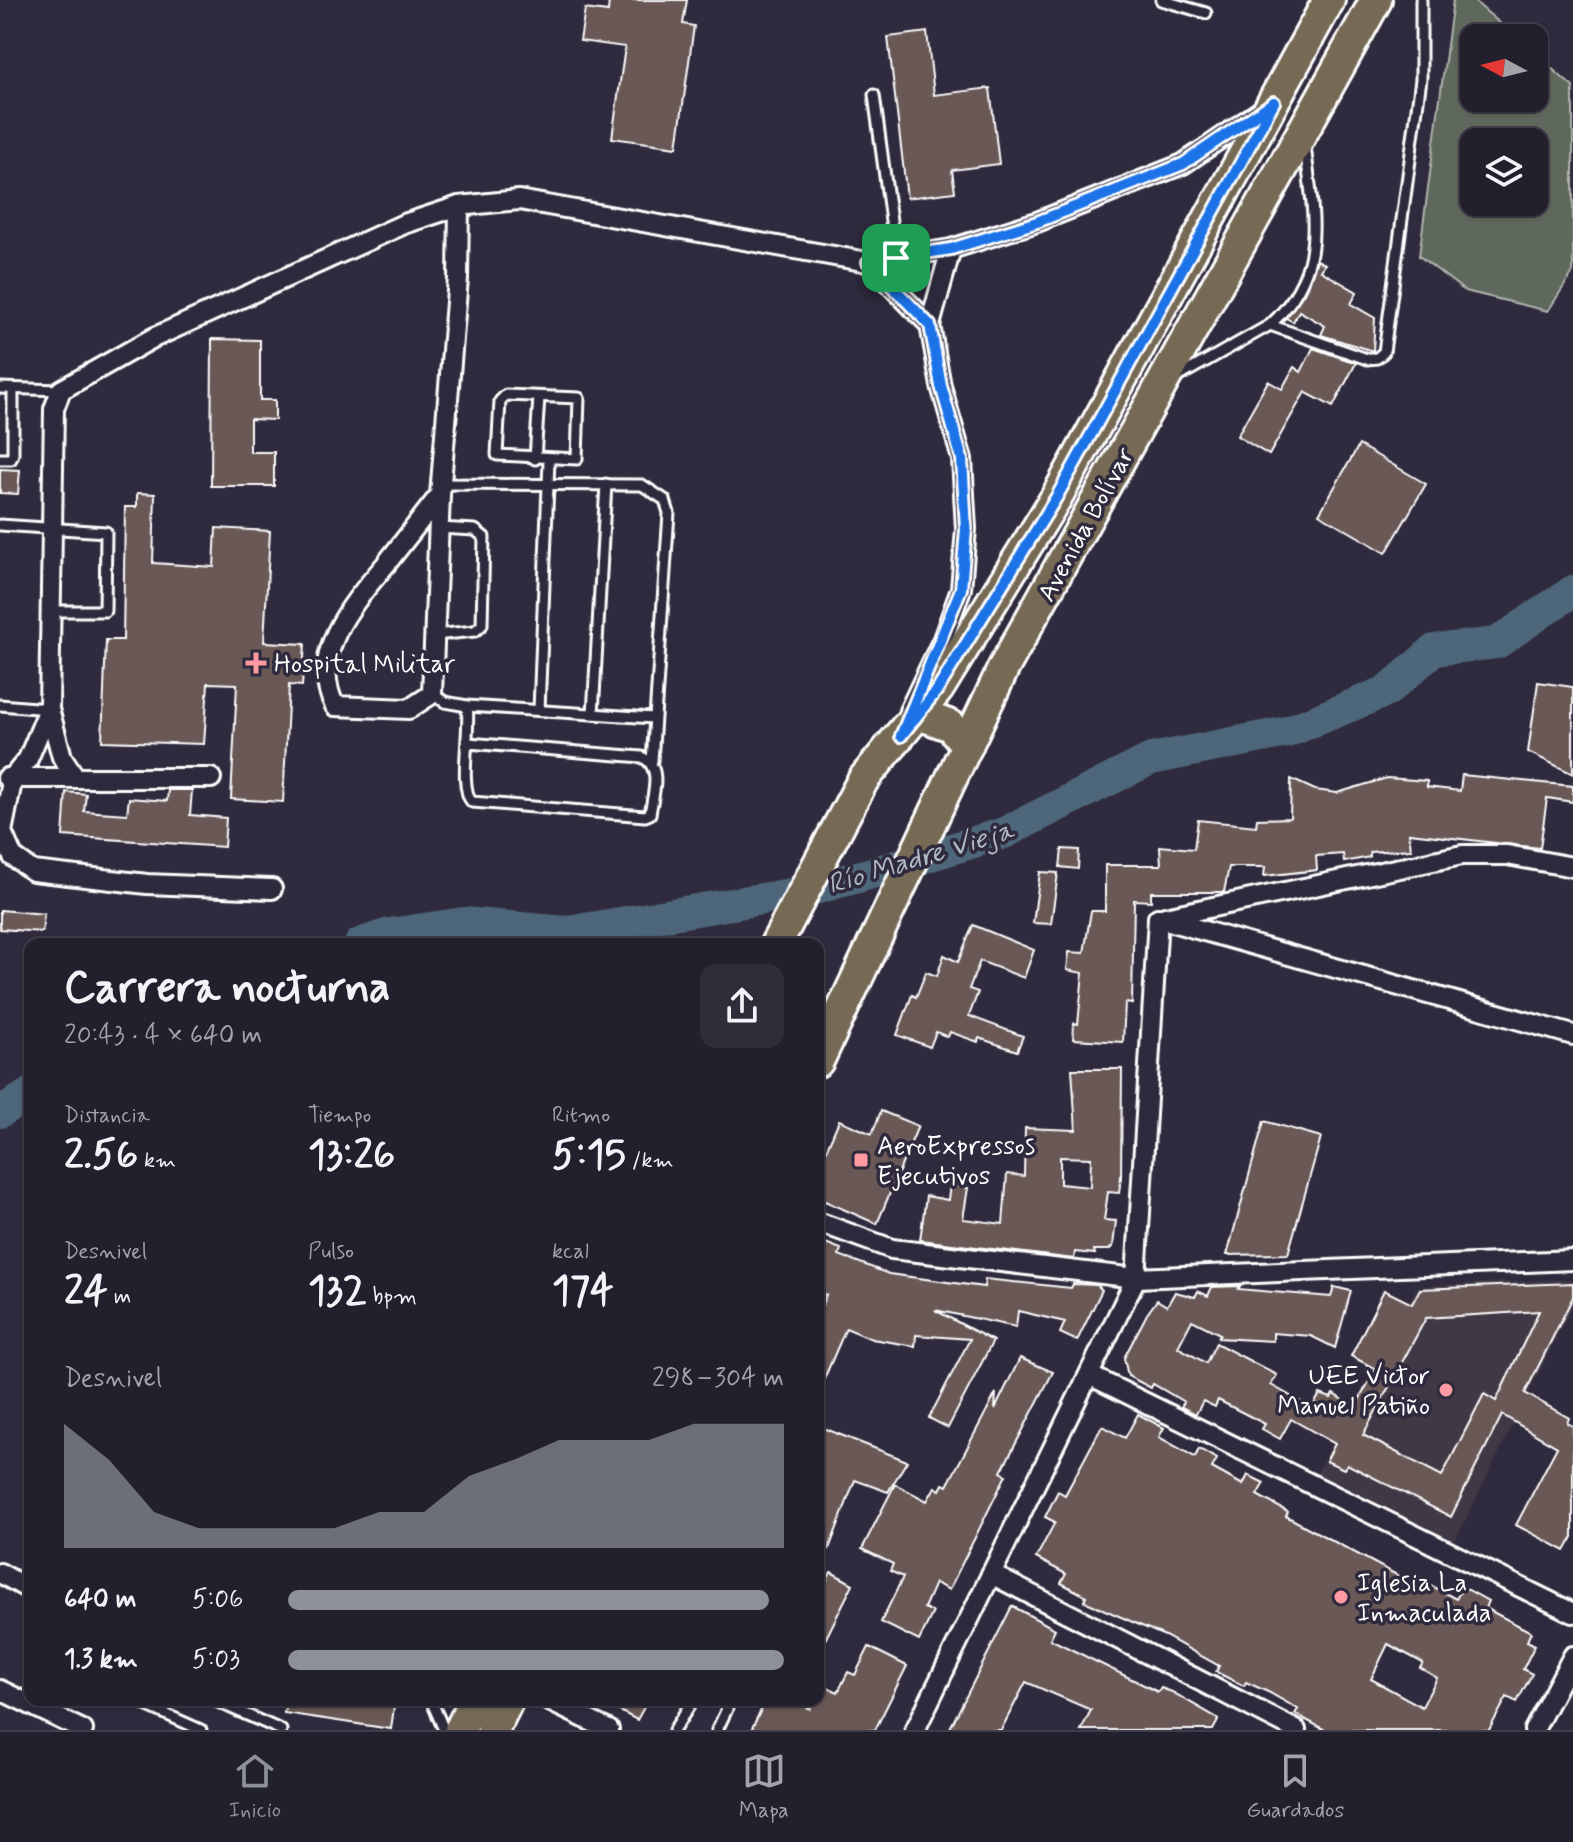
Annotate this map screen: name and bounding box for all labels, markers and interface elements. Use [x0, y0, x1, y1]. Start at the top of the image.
north arrow [1460, 24, 1548, 112]
map controls [1460, 24, 1548, 216]
button: layers [1460, 128, 1548, 216]
pin [862, 224, 930, 292]
icon: arrive [874, 236, 918, 280]
street label: Avenida Bolívar [1030, 442, 1143, 608]
place label: Hospital Militar [274, 648, 455, 682]
marker: Hospital Militar [245, 652, 267, 674]
water label: Río Madre Vieja [823, 812, 1019, 904]
text: Carrera nocturna [64, 960, 390, 1018]
button: share [700, 964, 784, 1048]
text: 20:43 · 4 × 640 m [64, 1019, 262, 1053]
text: Distancia [64, 1102, 150, 1130]
text: Tiempo [308, 1102, 371, 1130]
text: Ritmo [552, 1102, 610, 1130]
text: 2.56 [64, 1130, 138, 1182]
text: 13:26 [308, 1130, 395, 1182]
text: 5:15 [552, 1130, 626, 1182]
place label: AeroExpressos Ejecutivos [877, 1130, 1035, 1194]
text: km [138, 1147, 176, 1175]
text: /km [626, 1147, 674, 1175]
marker: AeroExpressos Ejecutivos [852, 1151, 870, 1169]
text: Desnivel [64, 1238, 147, 1266]
text: Pulso [308, 1238, 354, 1266]
text: kcal [552, 1238, 589, 1266]
text: 24 [64, 1266, 108, 1318]
text: 132 [308, 1266, 367, 1318]
text: 174 [552, 1266, 614, 1318]
text: m [108, 1283, 131, 1311]
text: bpm [367, 1283, 417, 1311]
place label: UEE Victor Manuel Patiño [1277, 1360, 1430, 1424]
text: Desnivel [64, 1362, 162, 1396]
text: 298–304 m [652, 1362, 784, 1396]
marker: UEE Victor Manuel Patiño [1437, 1381, 1455, 1399]
place label: Iglesia La Inmaculada [1357, 1567, 1491, 1631]
text: 640 m [64, 1583, 136, 1617]
text: 5:06 [192, 1583, 243, 1617]
marker: Iglesia La Inmaculada [1332, 1588, 1350, 1606]
text: 1.3 km [64, 1643, 138, 1677]
text: 5:03 [192, 1643, 240, 1677]
tab: Inicio [229, 1749, 281, 1825]
tab: Mapa [739, 1749, 789, 1825]
tab: Guardados [1246, 1749, 1344, 1825]

